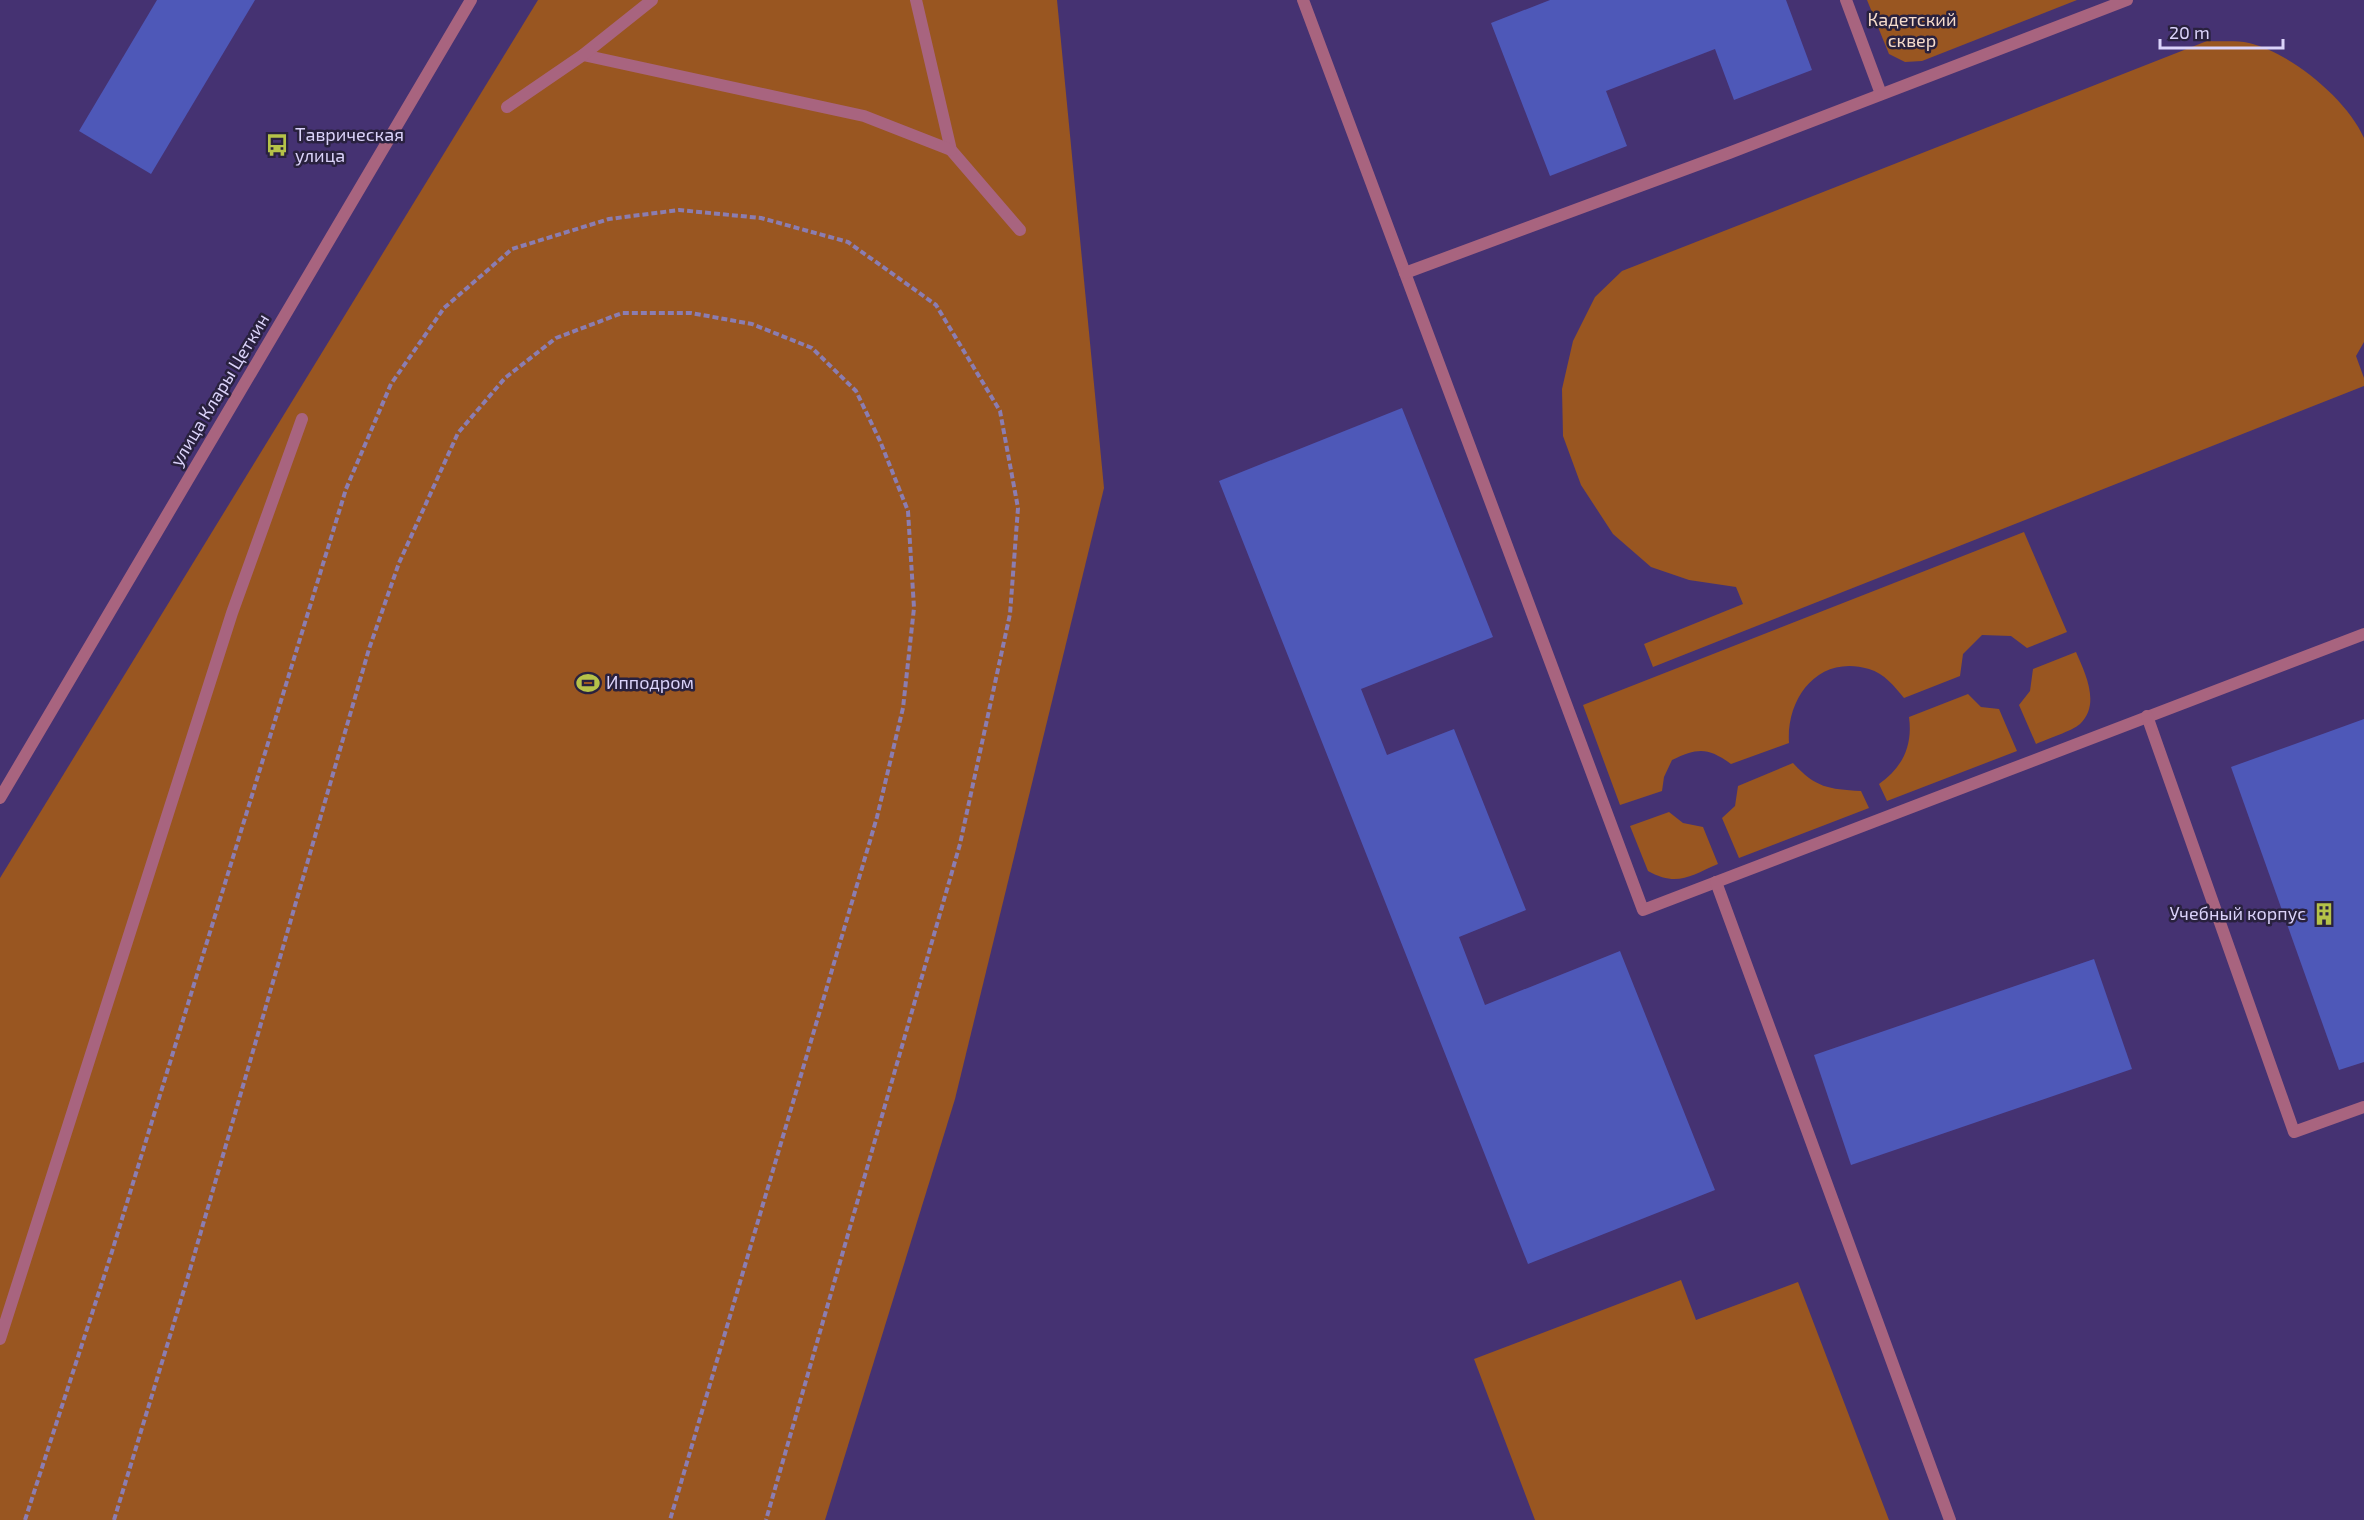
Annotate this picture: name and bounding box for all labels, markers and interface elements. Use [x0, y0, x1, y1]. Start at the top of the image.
park label: Кадетский сквер [1868, 8, 1956, 51]
scale bar [2160, 12, 2283, 50]
text: 20 m [2169, 21, 2210, 43]
place label: Таврическая улица [295, 123, 404, 166]
bus stop icon: Таврическая улица [264, 132, 290, 158]
street label: улица Клары Цеткин [165, 309, 273, 470]
sports icon: Ипподром [575, 670, 601, 696]
place label: Ипподром [606, 671, 694, 693]
building icon: Учебный корпус [2311, 901, 2337, 927]
place label: Учебный корпус [2169, 902, 2306, 924]

